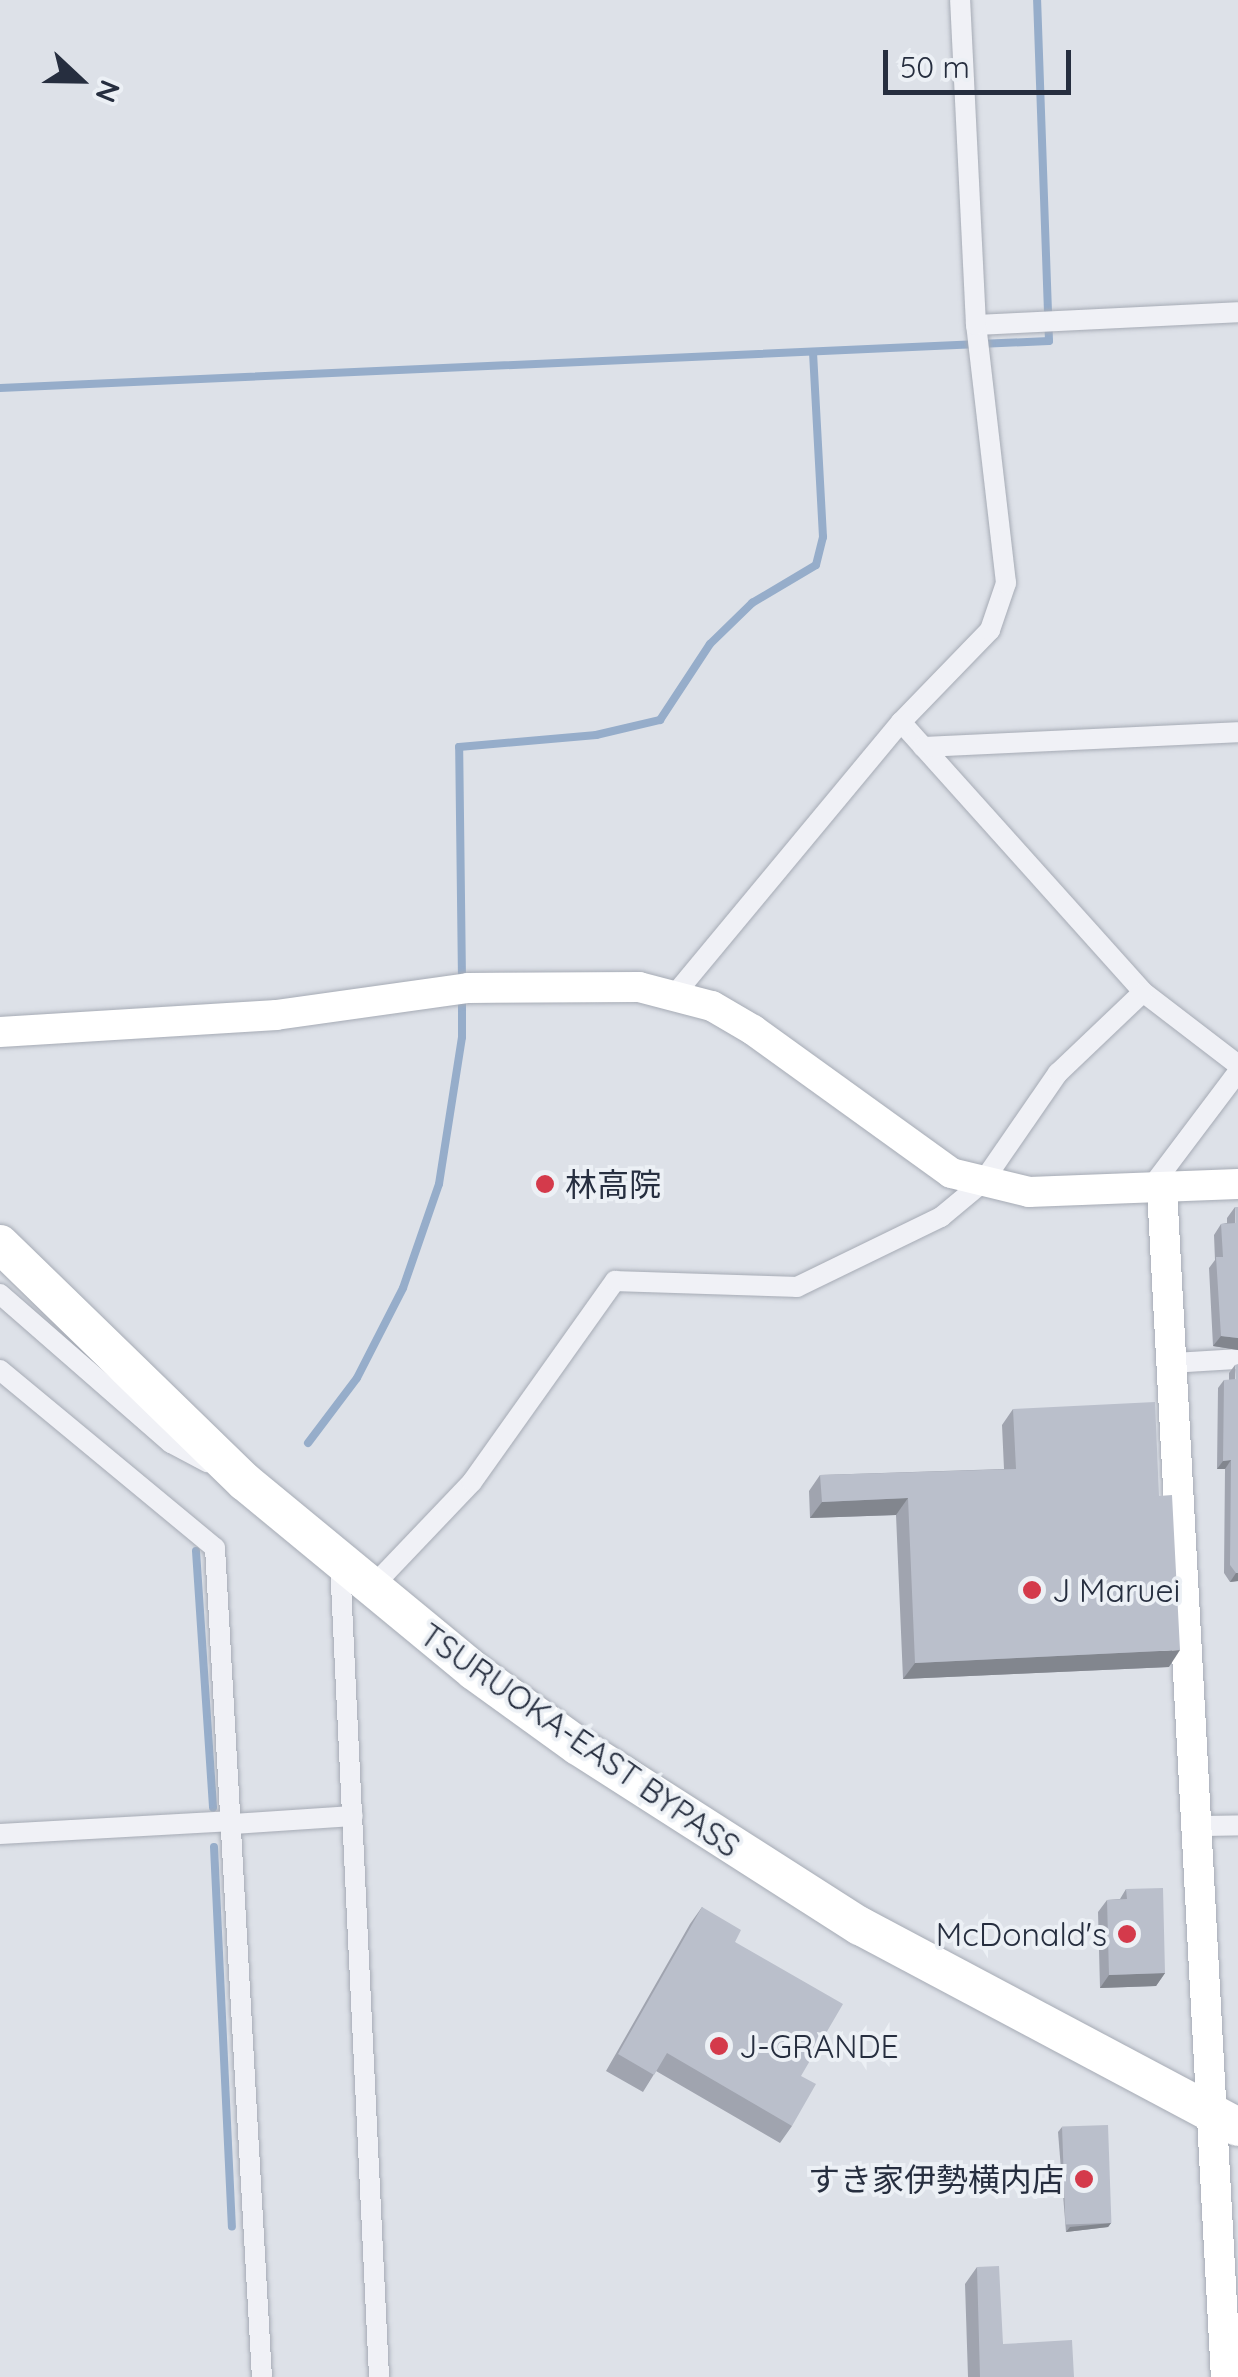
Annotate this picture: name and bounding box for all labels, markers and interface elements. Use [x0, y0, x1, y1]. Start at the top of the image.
north arrow [30, 30, 130, 130]
scale bar [888, 30, 1076, 92]
text: 50 m [900, 48, 970, 86]
text: N [88, 75, 128, 108]
place label: 林高院 [565, 1165, 661, 1203]
marker: 林高院 [534, 1173, 556, 1195]
place label: J Maruei [1052, 1571, 1180, 1609]
marker: J Maruei [1021, 1579, 1043, 1601]
street label: TSURUOKA-EAST BYPASS [413, 1615, 747, 1865]
place label: McDonald's [936, 1915, 1107, 1953]
marker: McDonald's [1116, 1923, 1138, 1945]
place label: J-GRANDE [739, 2027, 899, 2065]
marker: J-GRANDE [708, 2035, 730, 2057]
place label: すき家伊勢横内店 [808, 2160, 1064, 2198]
marker: すき家伊勢横内店 [1073, 2168, 1095, 2190]

